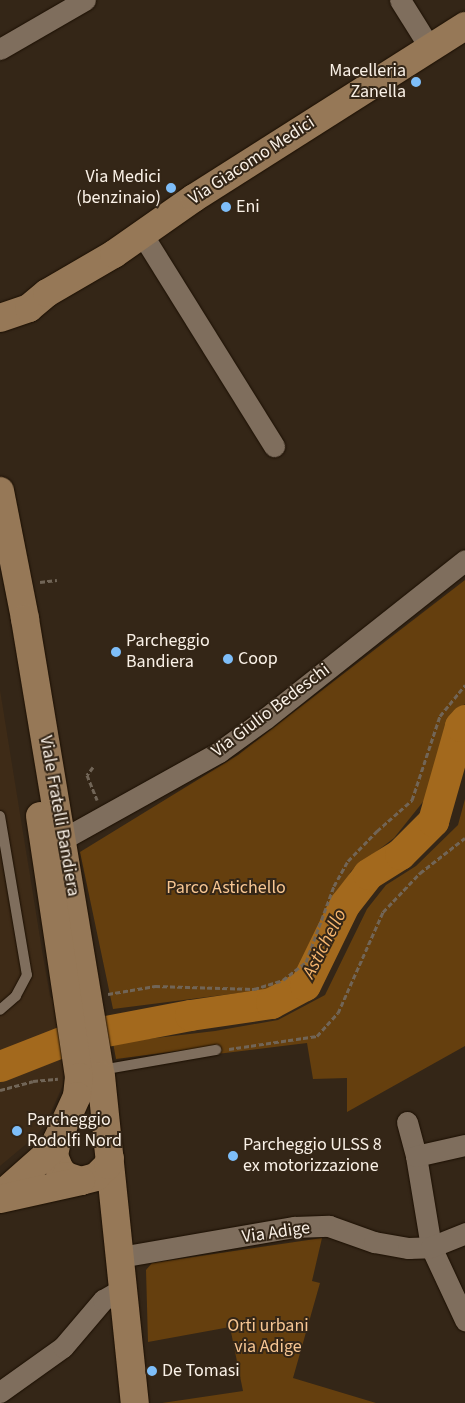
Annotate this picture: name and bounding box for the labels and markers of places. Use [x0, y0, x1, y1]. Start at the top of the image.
place label: Macelleria Zanella [329, 61, 406, 104]
marker: Macelleria Zanella [410, 76, 422, 88]
place label: Via Medici (benzinaio) [76, 167, 161, 210]
marker: Via Medici (benzinaio) [165, 182, 177, 194]
place label: Eni [236, 196, 260, 218]
marker: Eni [220, 201, 232, 213]
place label: Parcheggio Bandiera [126, 631, 210, 674]
marker: Parcheggio Bandiera [110, 646, 122, 658]
place label: Coop [238, 648, 278, 670]
marker: Coop [222, 653, 234, 665]
place label: Parcheggio Rodolfi Nord [27, 1110, 122, 1152]
marker: Parcheggio Rodolfi Nord [11, 1125, 23, 1137]
place label: Parcheggio ULSS 8 ex motorizzazione [243, 1135, 382, 1178]
marker: Parcheggio ULSS 8 ex motorizzazione [227, 1150, 239, 1162]
place label: De Tomasi [162, 1360, 240, 1382]
marker: De Tomasi [146, 1365, 158, 1377]

